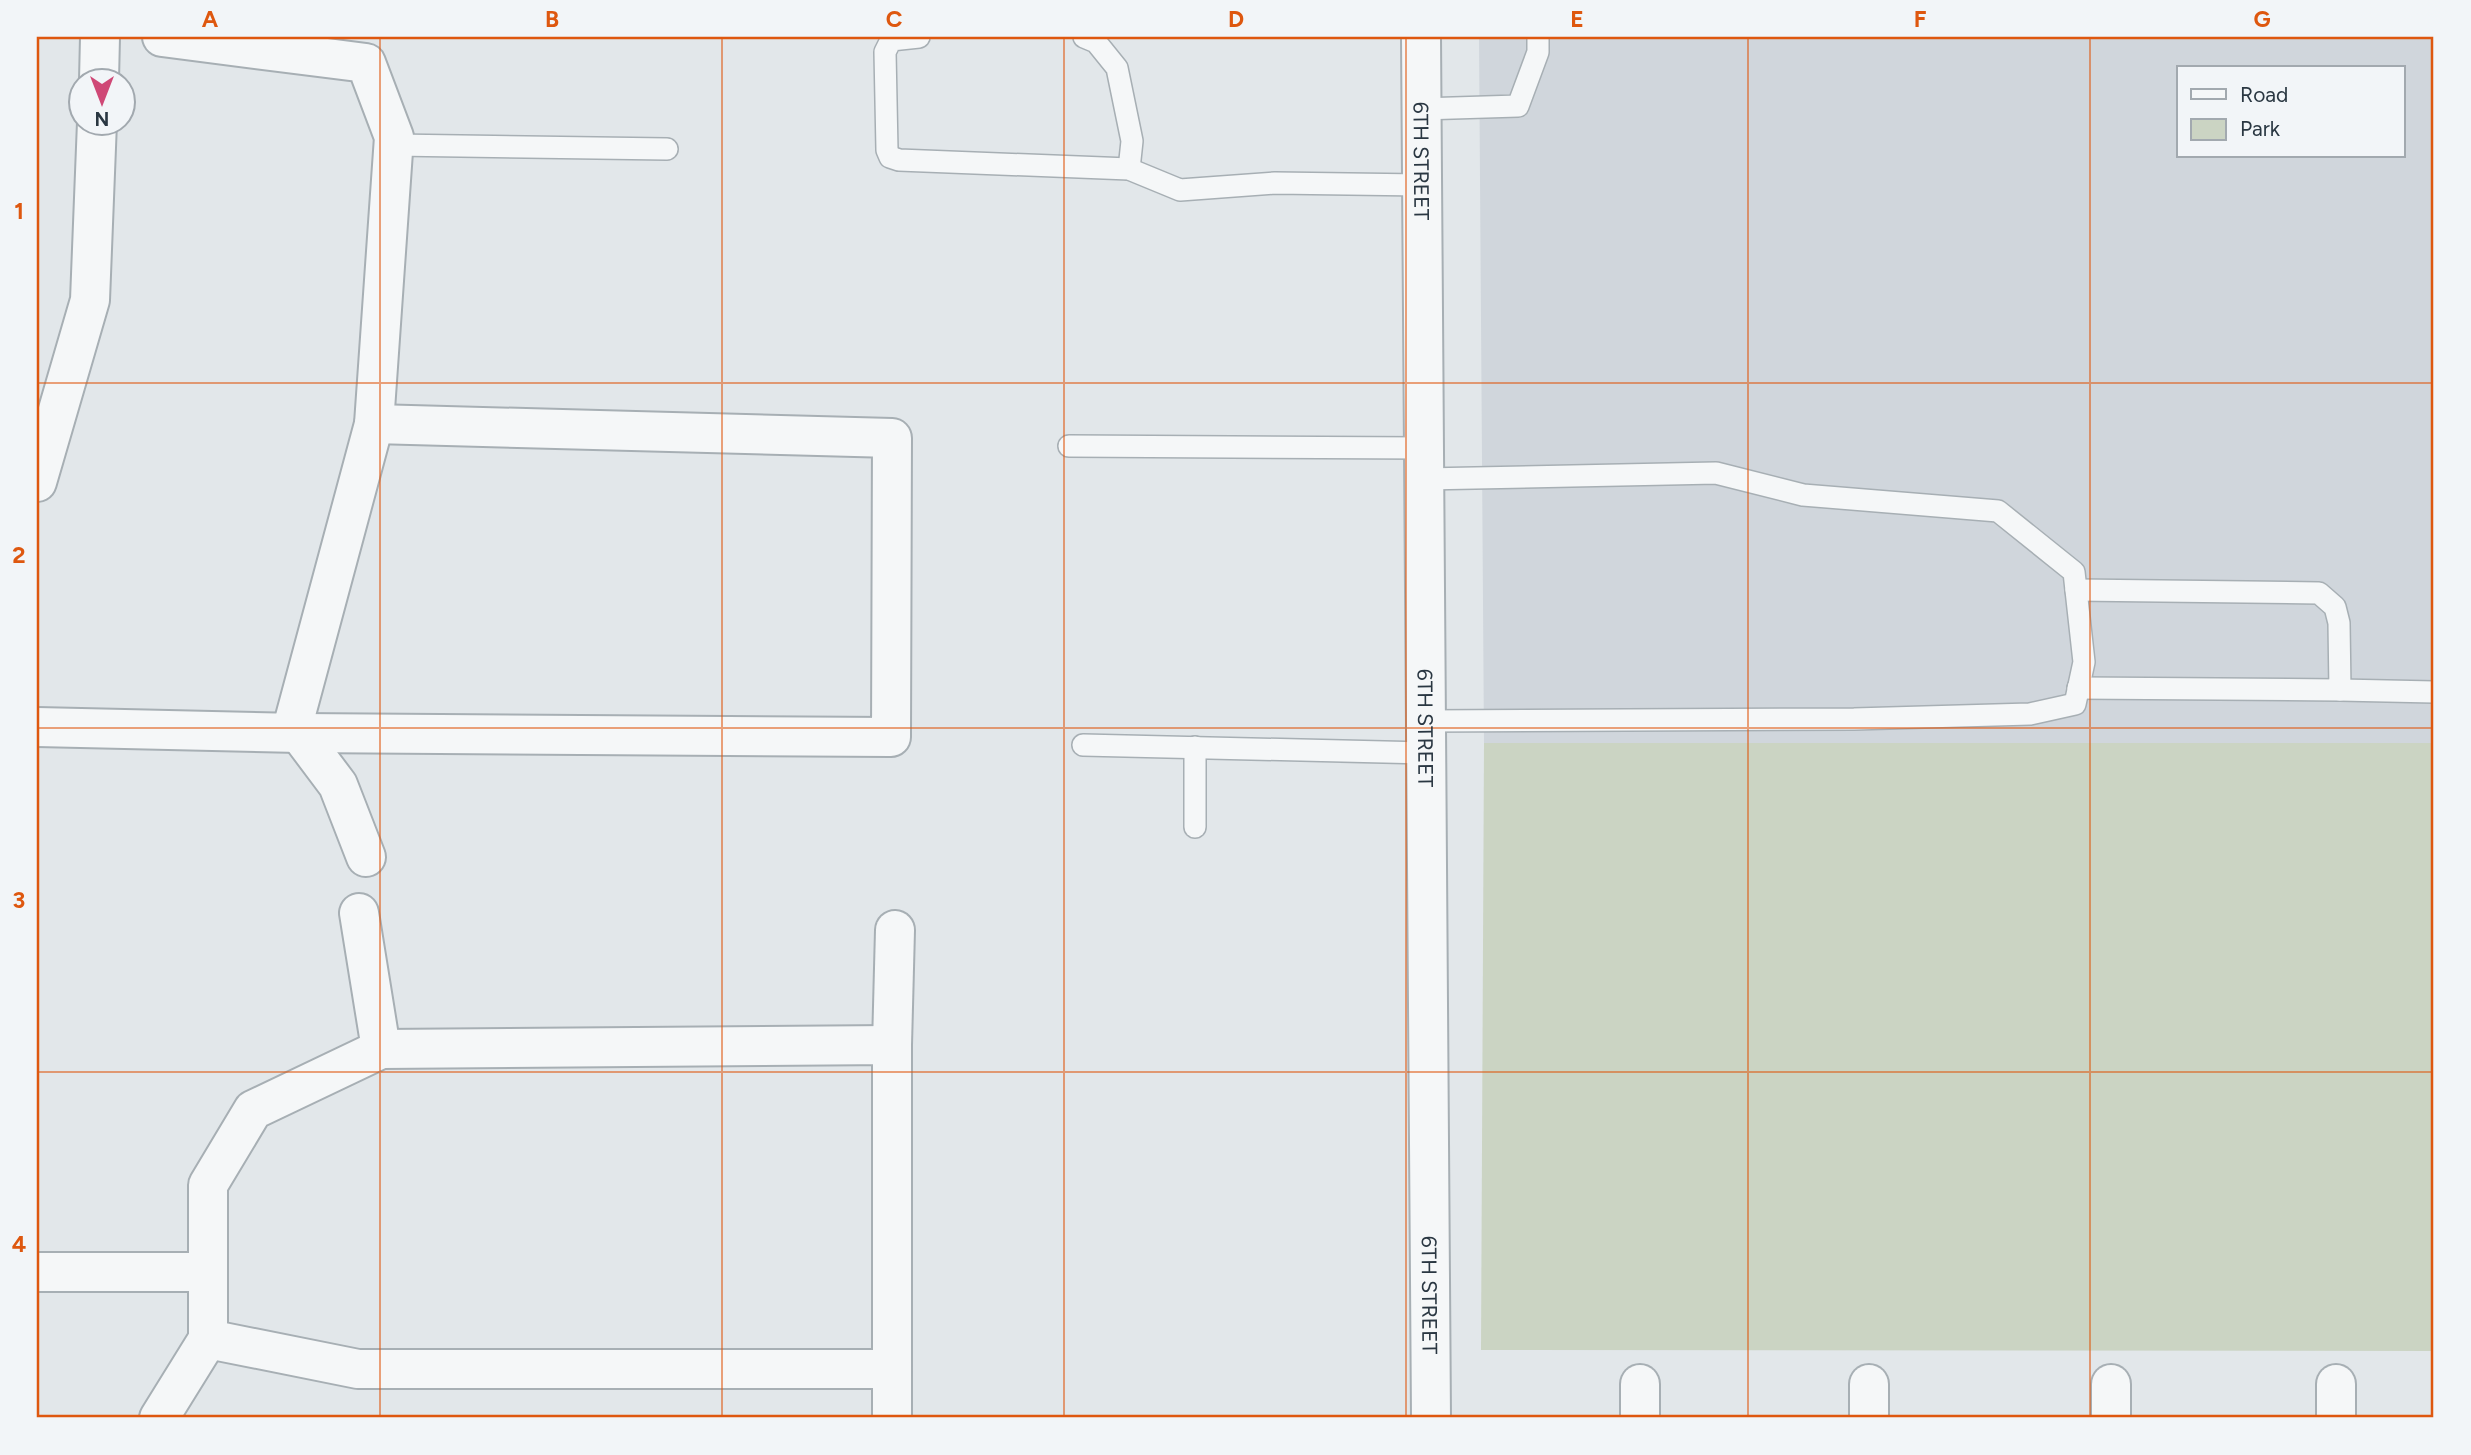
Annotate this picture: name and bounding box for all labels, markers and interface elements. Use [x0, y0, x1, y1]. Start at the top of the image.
text: A [202, 5, 219, 33]
text: B [545, 5, 559, 33]
text: C [886, 5, 903, 33]
text: D [1228, 5, 1244, 33]
text: E [1570, 5, 1584, 33]
text: F [1914, 5, 1927, 33]
text: G [2253, 5, 2271, 33]
north arrow [66, 66, 136, 136]
legend [2177, 66, 2404, 158]
text: Road [2240, 82, 2288, 107]
street label: 6TH STREET [1409, 102, 1435, 221]
text: N [95, 107, 109, 130]
text: Park [2240, 116, 2281, 141]
text: 1 [14, 197, 24, 225]
text: 2 [12, 541, 26, 569]
street label: 6TH STREET [1413, 669, 1439, 788]
text: 3 [13, 886, 25, 914]
text: 4 [12, 1230, 26, 1258]
street label: 6TH STREET [1417, 1236, 1443, 1355]

